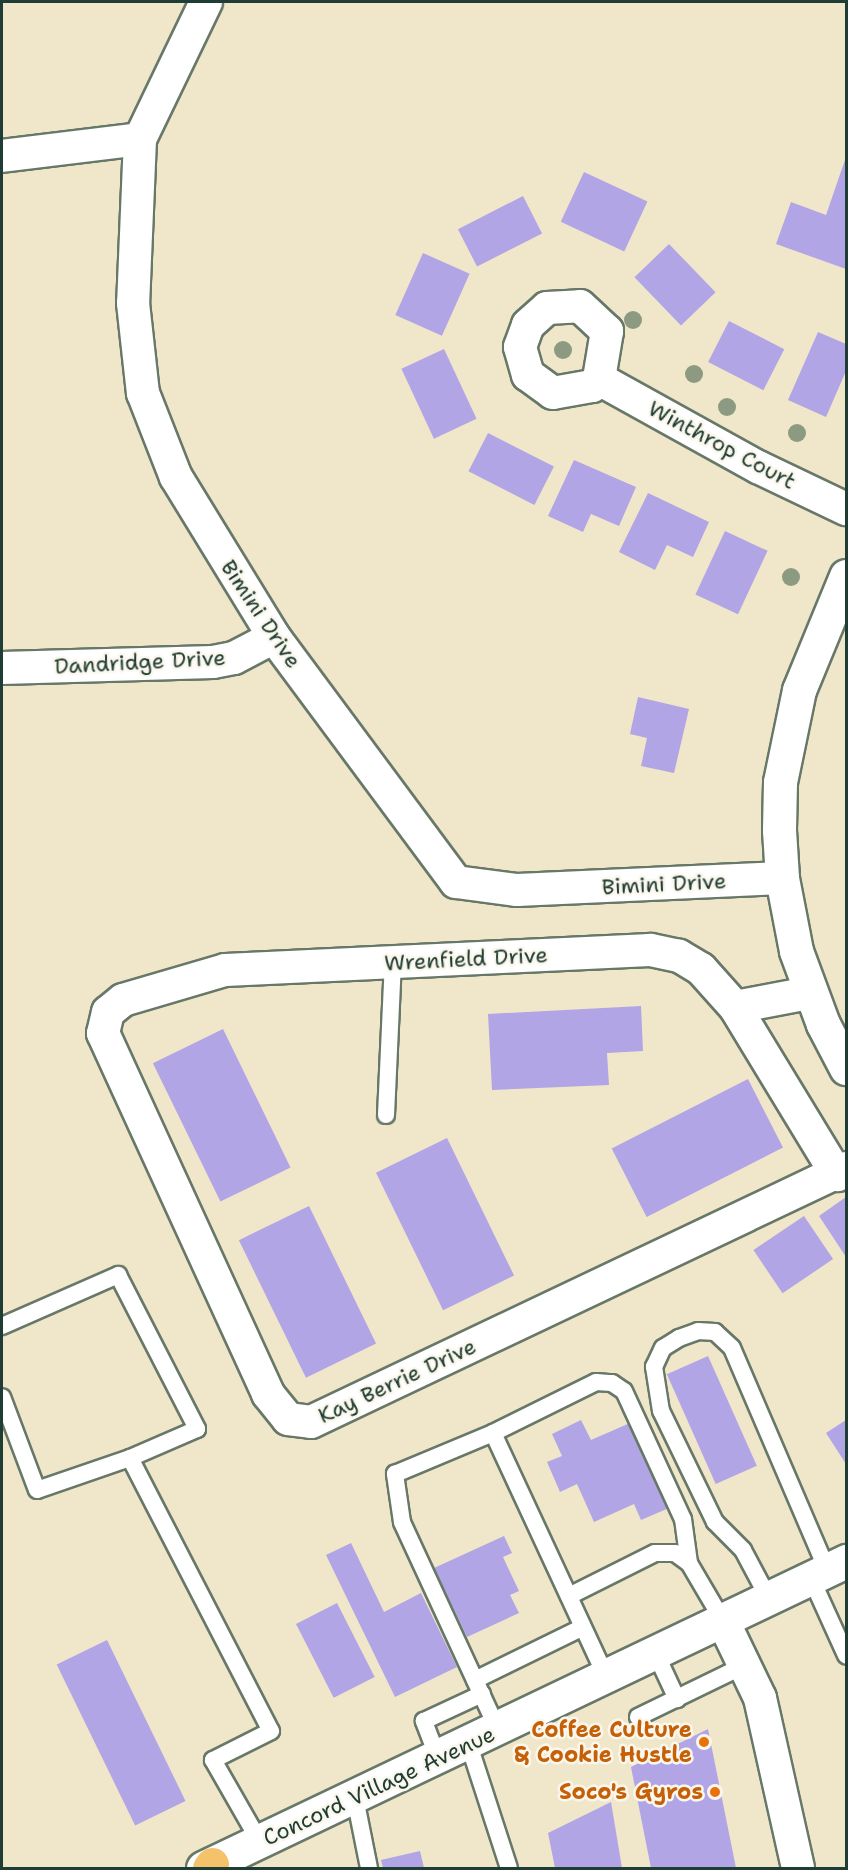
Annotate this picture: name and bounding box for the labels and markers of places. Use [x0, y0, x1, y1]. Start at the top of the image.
place label: Coffee Culture & Cookie Hustle [514, 1716, 692, 1768]
marker: Coffee Culture & Cookie Hustle [697, 1735, 711, 1749]
place label: Soco's Gyros [559, 1779, 703, 1805]
marker: Soco's Gyros [708, 1785, 722, 1799]

